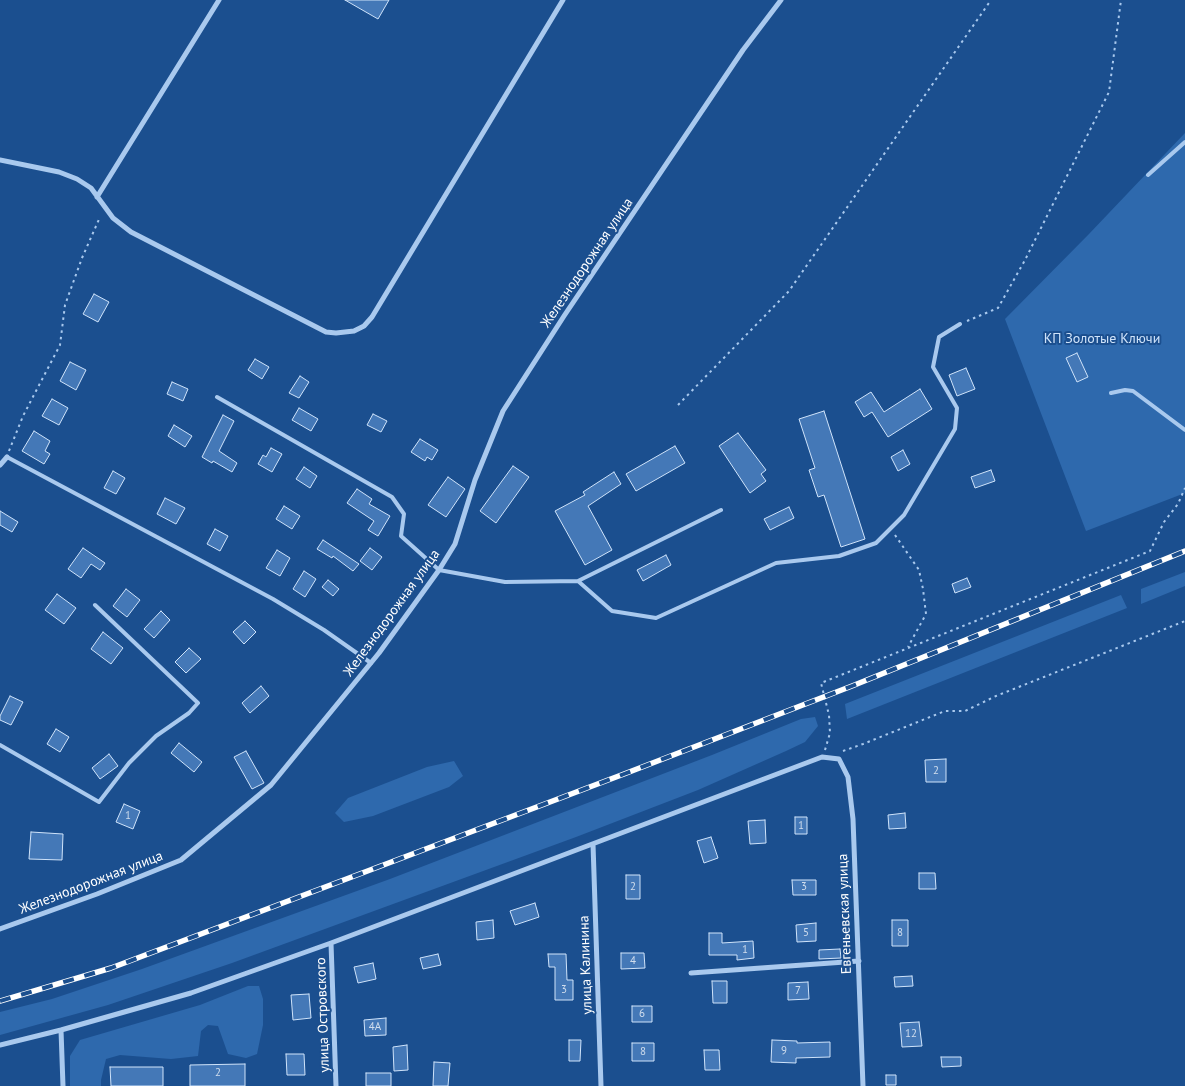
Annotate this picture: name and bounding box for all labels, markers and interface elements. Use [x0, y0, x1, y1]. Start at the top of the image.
street label: Железнодорожная улица [537, 195, 637, 331]
park label: КП Золотые Ключи [1044, 331, 1160, 347]
street label: Железнодорожная улица [340, 546, 444, 680]
house number: 2 [933, 764, 939, 778]
house number: 1 [125, 809, 131, 823]
house number: 1 [798, 819, 804, 833]
street label: Железнодорожная улица [17, 848, 165, 918]
street label: Евгеньевская улица [835, 853, 855, 975]
house number: 2 [630, 880, 636, 894]
house number: 3 [801, 880, 807, 894]
street label: улица Калинина [576, 915, 596, 1015]
house number: 5 [803, 926, 809, 940]
house number: 8 [897, 926, 903, 940]
house number: 1 [742, 943, 748, 957]
house number: 4 [630, 954, 636, 968]
street label: улица Островского [313, 957, 333, 1073]
house number: 3 [561, 983, 567, 997]
house number: 7 [795, 984, 801, 998]
house number: 6 [639, 1007, 645, 1021]
house number: 4А [369, 1020, 381, 1034]
house number: 12 [905, 1027, 917, 1041]
house number: 9 [781, 1044, 787, 1058]
house number: 8 [640, 1045, 646, 1059]
house number: 2 [215, 1066, 221, 1080]

